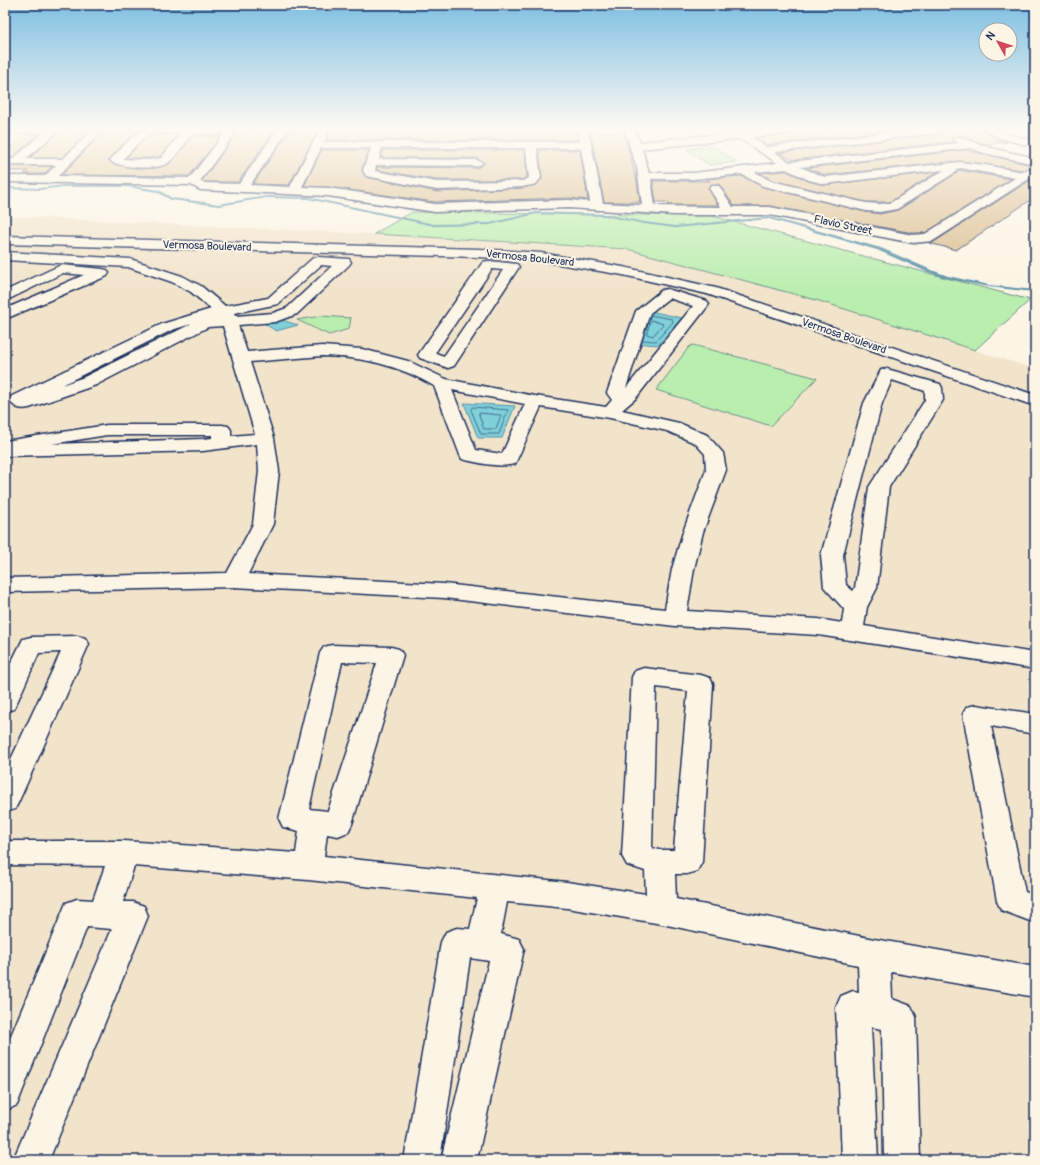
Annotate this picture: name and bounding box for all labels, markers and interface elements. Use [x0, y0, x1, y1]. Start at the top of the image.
north arrow [978, 22, 1018, 62]
text: N [983, 29, 998, 43]
street label: Flavio Street [813, 212, 874, 238]
street label: Vermosa Boulevard [162, 238, 252, 254]
street label: Vermosa Boulevard [485, 247, 575, 269]
street label: Vermosa Boulevard [800, 315, 888, 357]

